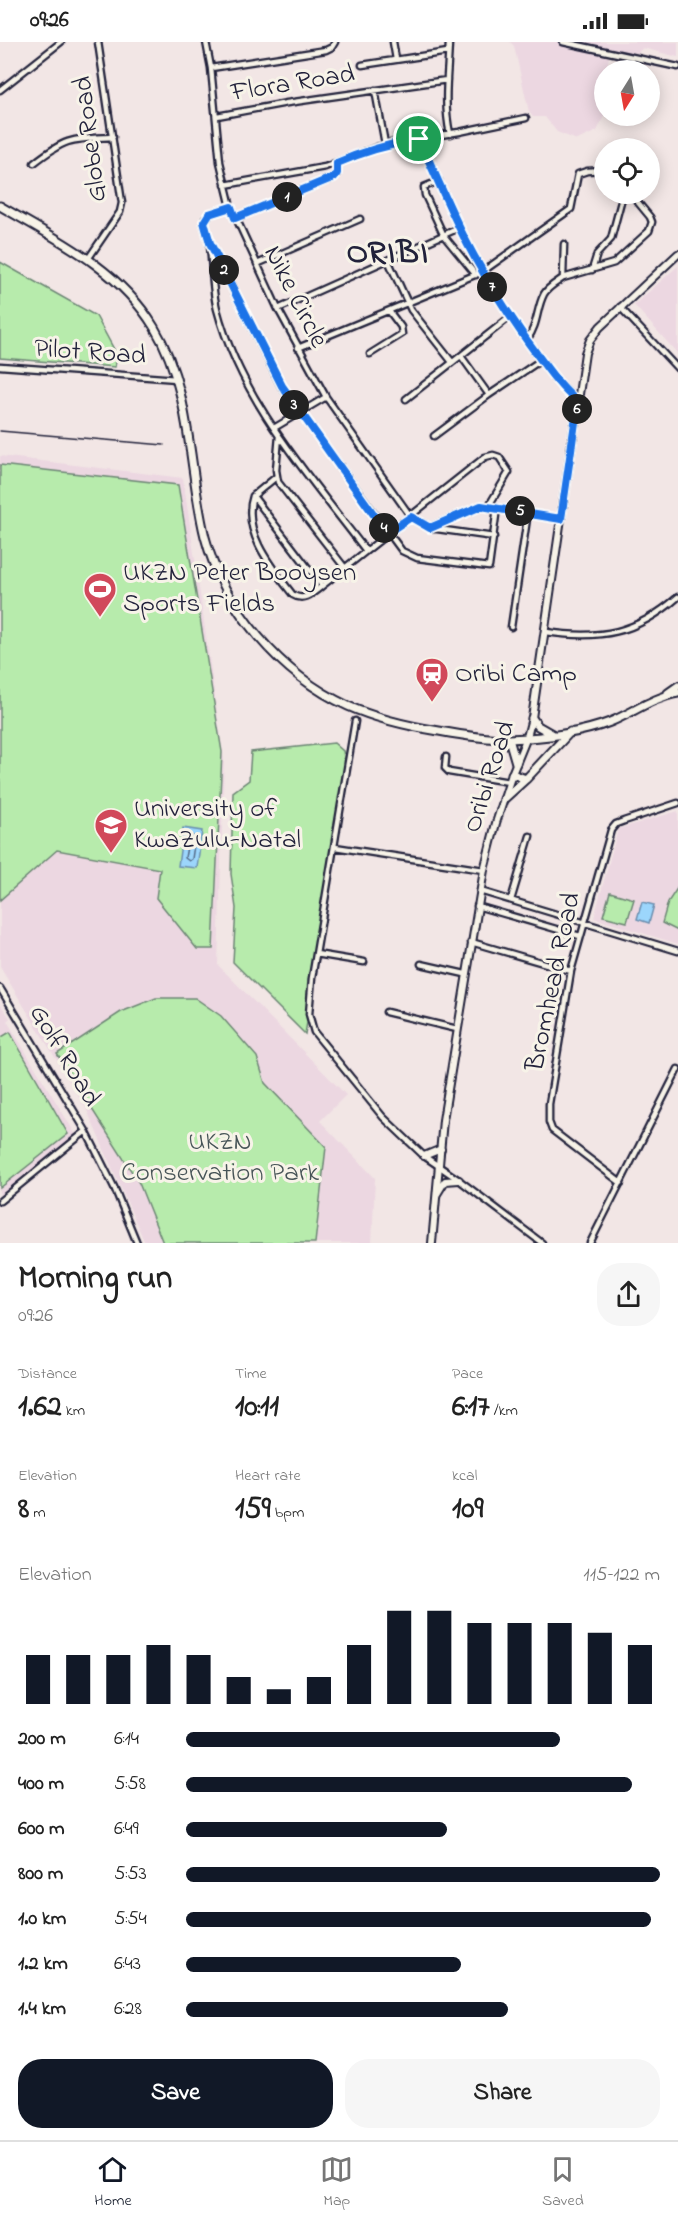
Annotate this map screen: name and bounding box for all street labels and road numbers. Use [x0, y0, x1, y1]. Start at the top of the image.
street label: Flora Road [227, 55, 358, 113]
street label: Globe Road [64, 74, 118, 204]
street label: Nike Circle [253, 239, 338, 356]
street label: Pilot Road [33, 330, 147, 376]
street label: Oribi Road [454, 716, 526, 838]
street label: Bromhead Road [516, 889, 592, 1076]
street label: Golf Road [18, 998, 110, 1114]

